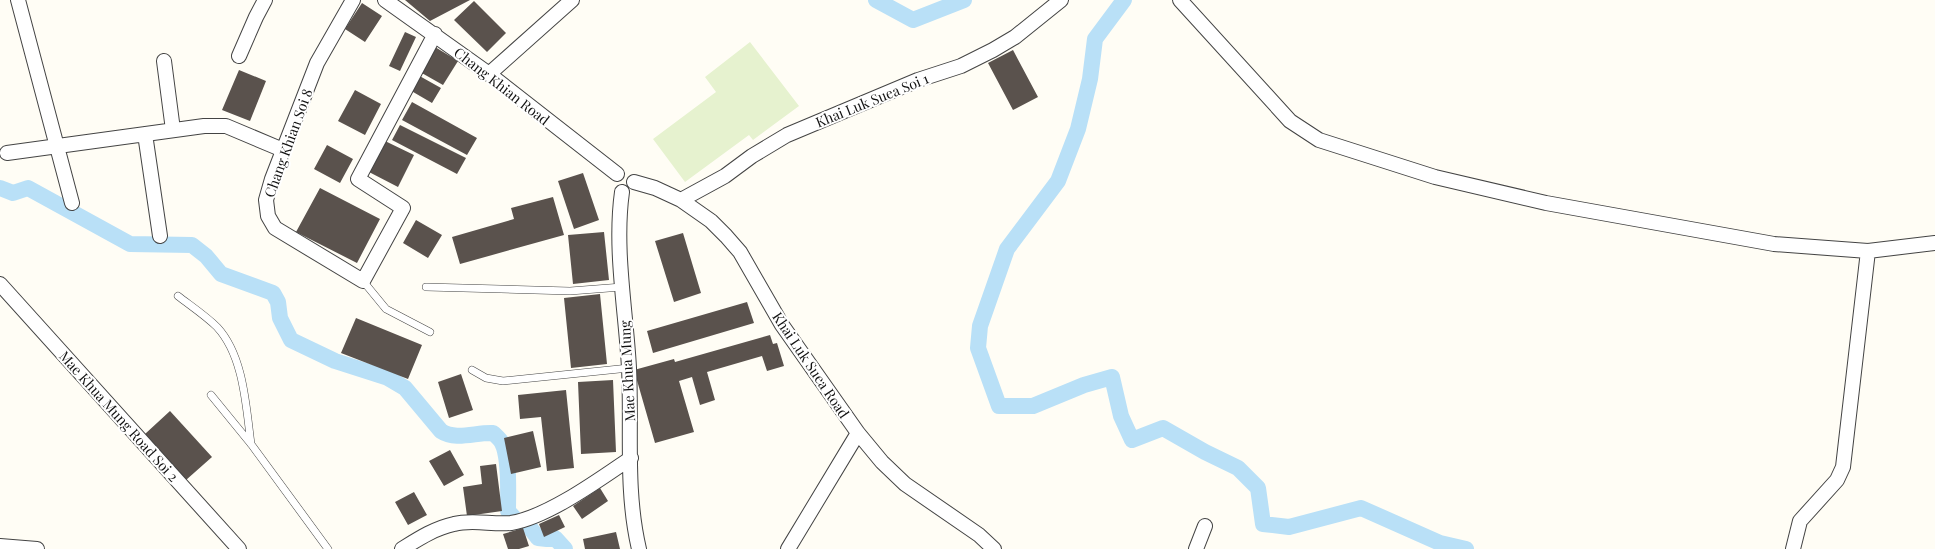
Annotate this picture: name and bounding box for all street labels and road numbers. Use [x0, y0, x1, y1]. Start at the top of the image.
street label: Chang Khian Road [450, 43, 554, 129]
street label: Khai Luk Suea Soi 1 [813, 69, 931, 131]
street label: Chang Khian Soi 8 [260, 86, 316, 200]
street label: Khai Luk Suea Road [768, 308, 854, 422]
street label: Mae Khua Mung [615, 319, 639, 422]
street label: Mae Khua Mung Road Soi 2 [55, 347, 183, 486]

